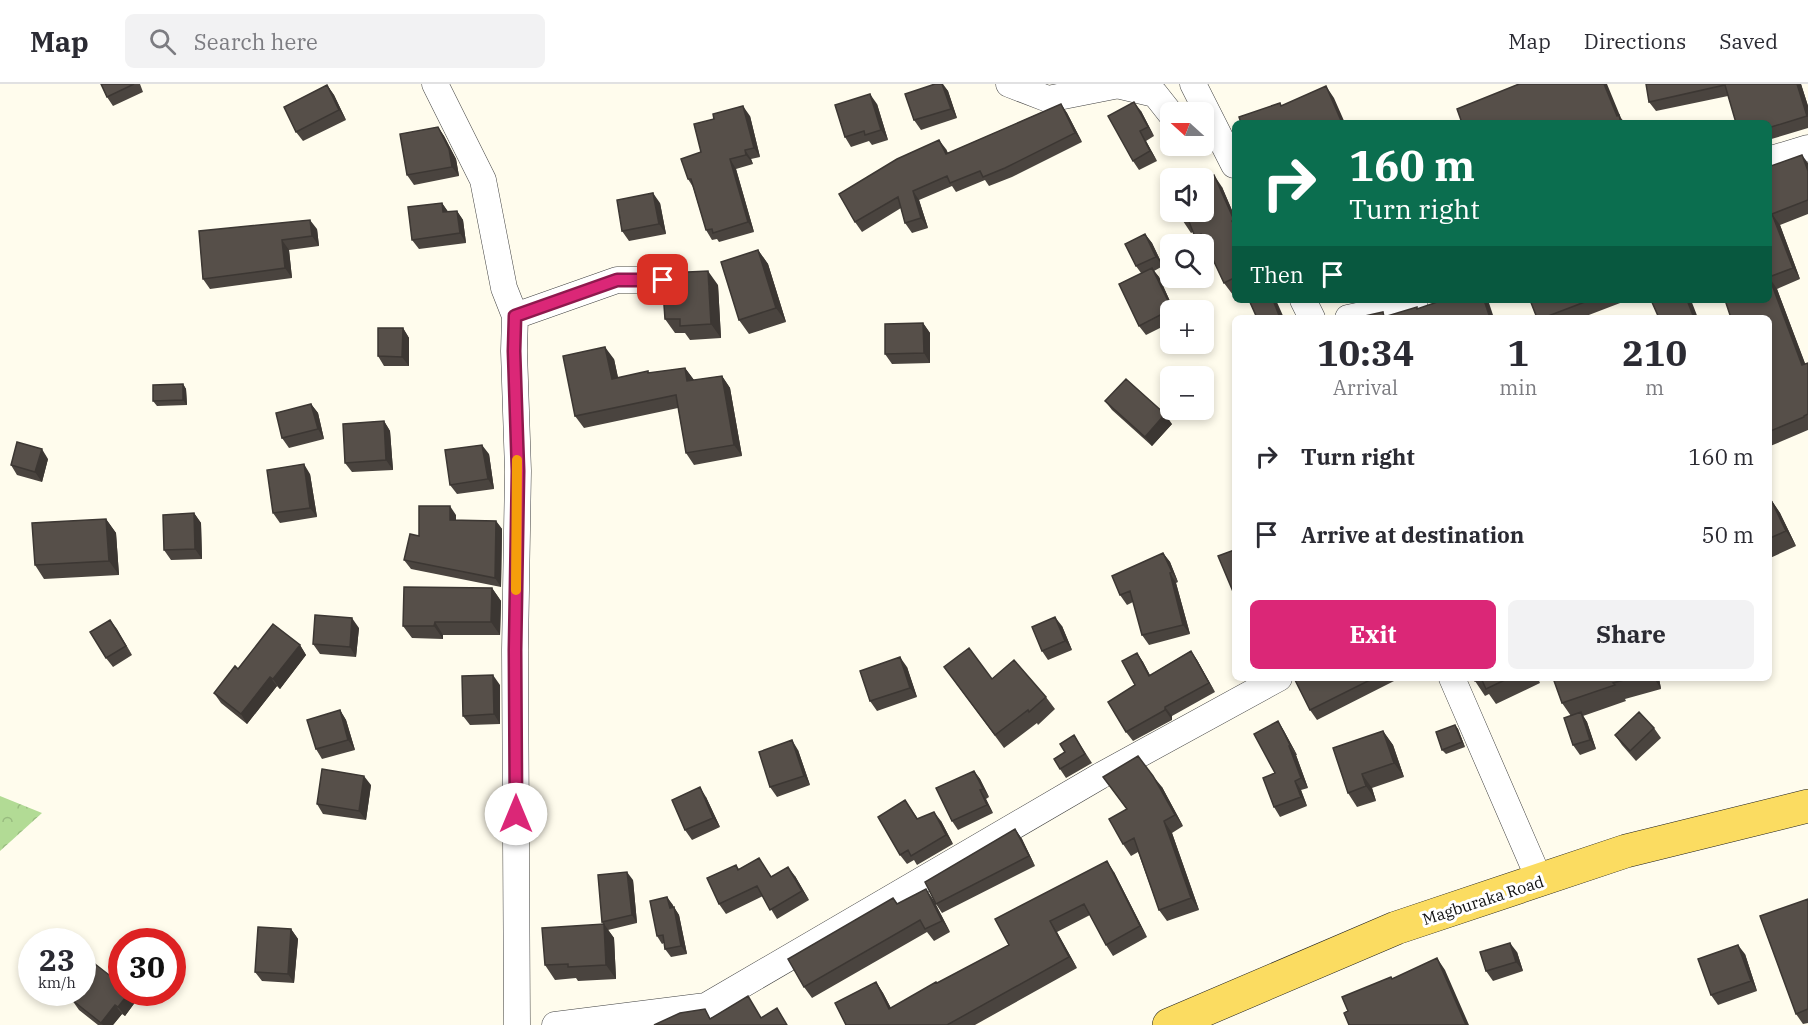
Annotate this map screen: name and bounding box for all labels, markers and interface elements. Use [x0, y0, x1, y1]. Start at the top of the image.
search box [125, 14, 545, 68]
text: Map [30, 23, 89, 60]
icon: search [146, 25, 179, 58]
text: Search here [194, 27, 318, 56]
text: Map [1508, 27, 1551, 55]
text: Directions [1584, 27, 1686, 55]
text: Saved [1719, 27, 1778, 55]
north arrow [1160, 102, 1214, 156]
map controls [1160, 102, 1214, 420]
text: 160 m [1349, 138, 1475, 193]
icon: right [1250, 144, 1328, 222]
button: sound [1160, 168, 1214, 222]
text: Turn right [1349, 191, 1480, 226]
button: search [1160, 234, 1214, 288]
pin [637, 254, 688, 305]
icon: arrive [1316, 258, 1349, 291]
text: Then [1250, 260, 1304, 289]
icon: arrive [646, 263, 679, 296]
button: + [1160, 300, 1214, 354]
text: 10:34 [1317, 329, 1414, 376]
text: 1 [1507, 329, 1529, 376]
text: 210 [1622, 329, 1687, 376]
button: − [1160, 366, 1214, 420]
text: Arrival [1333, 374, 1398, 401]
text: min [1499, 374, 1537, 401]
text: m [1645, 374, 1664, 401]
icon: right [1250, 440, 1283, 473]
text: Turn right [1301, 442, 1415, 471]
text: 160 m [1688, 442, 1754, 471]
icon: arrive [1250, 518, 1283, 551]
text: Arrive at destination [1301, 520, 1524, 549]
text: 50 m [1702, 520, 1754, 549]
button: Exit [1250, 600, 1496, 669]
button: Share [1508, 600, 1754, 669]
position arrow [484, 782, 548, 846]
street label: Magburaka Road [1420, 871, 1547, 929]
speed limit sign: 30 [108, 928, 186, 1006]
text: 23 [39, 940, 75, 979]
text: km/h [38, 973, 76, 992]

